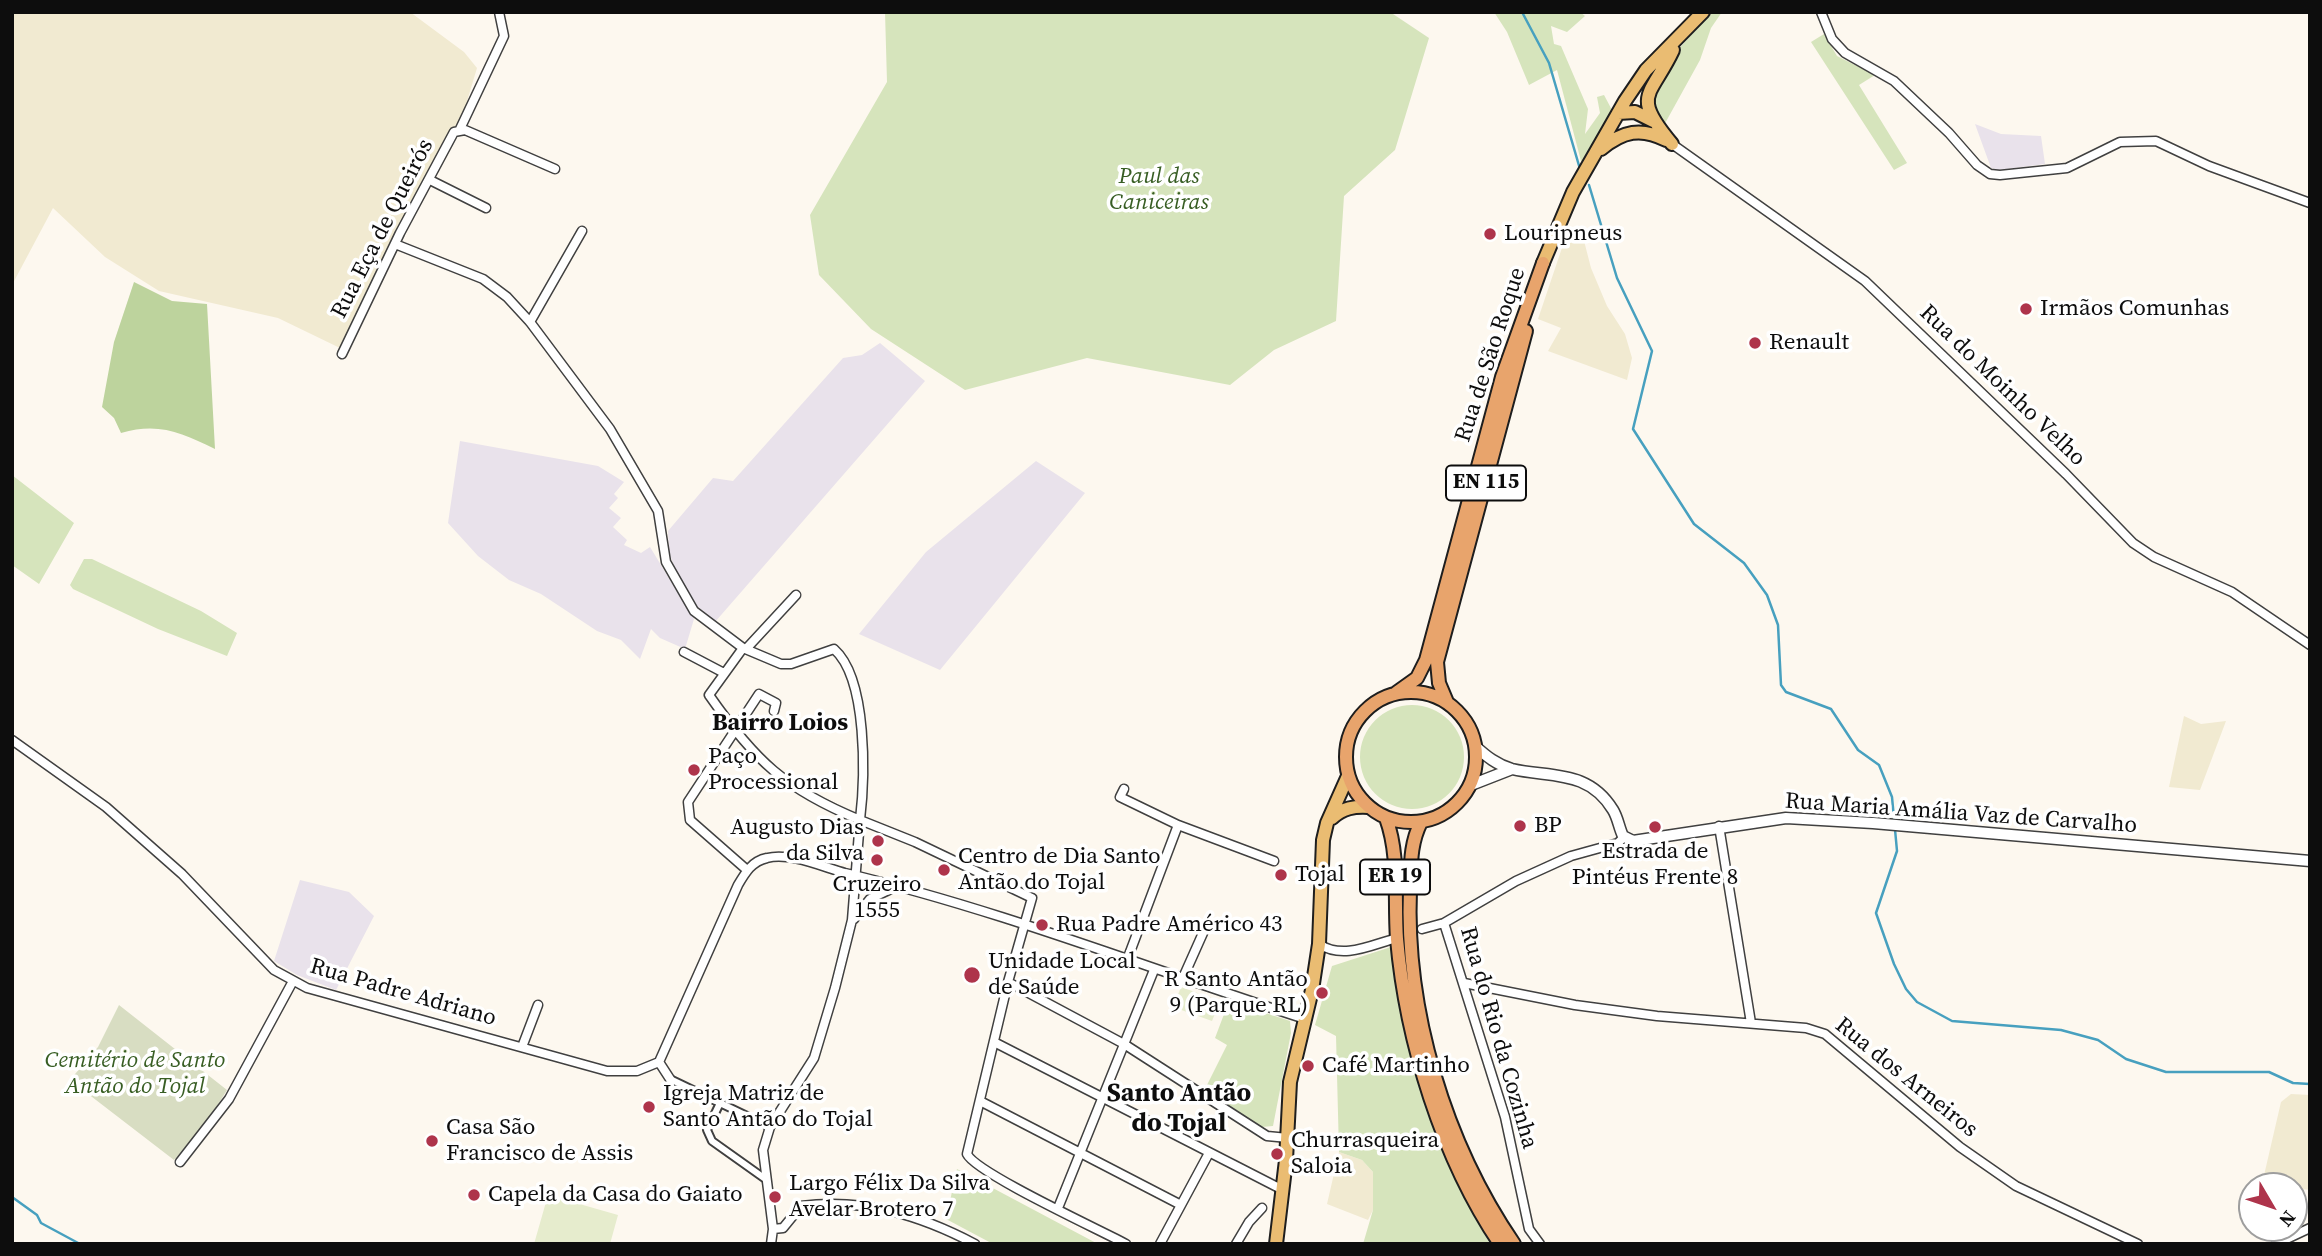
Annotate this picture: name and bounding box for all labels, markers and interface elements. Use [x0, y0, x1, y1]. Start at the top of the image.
street label: Rua Eça de Queirós [326, 135, 440, 323]
park label: Paul das Caniceiras [1109, 163, 1209, 217]
place label: Louripneus [1504, 220, 1622, 248]
marker: Louripneus [1482, 226, 1498, 242]
street label: Rua de São Roque [1450, 264, 1532, 446]
place label: Irmãos Comunhas [2040, 295, 2229, 323]
street label: Rua do Moinho Velho [1913, 300, 2091, 472]
marker: Irmãos Comunhas [2018, 301, 2034, 317]
place label: Renault [1769, 329, 1849, 357]
marker: Renault [1747, 335, 1763, 351]
road number: EN 115 [1446, 466, 1526, 500]
district label: Bairro Loios [712, 710, 848, 738]
place label: Paço Processional [708, 743, 838, 797]
marker: Paço Processional [686, 762, 702, 778]
street label: Rua Maria Amália Vaz de Carvalho [1784, 788, 2138, 840]
place label: BP [1534, 812, 1561, 840]
place label: Augusto Dias da Silva [730, 814, 864, 868]
marker: BP [1512, 818, 1528, 834]
marker: Estrada de Pintéus Frente 8 [1647, 819, 1663, 835]
marker: Augusto Dias da Silva [870, 833, 886, 849]
place label: Estrada de Pintéus Frente 8 [1572, 838, 1738, 892]
place label: Centro de Dia Santo Antão do Tojal [958, 843, 1161, 897]
marker: Cruzeiro 1555 [869, 852, 885, 868]
road number: ER 19 [1360, 860, 1430, 894]
place label: Tojal [1295, 861, 1345, 889]
marker: Centro de Dia Santo Antão do Tojal [936, 862, 952, 878]
marker: Tojal [1273, 867, 1289, 883]
place label: Cruzeiro 1555 [833, 871, 921, 925]
place label: Rua Padre Américo 43 [1056, 911, 1283, 939]
marker: Rua Padre Américo 43 [1034, 917, 1050, 933]
street label: Rua do Rio da Cozinha [1453, 924, 1543, 1152]
place label: Unidade Local de Saúde [988, 948, 1136, 1002]
street label: Rua Padre Adriano [307, 953, 499, 1033]
marker: Unidade Local de Saúde [962, 965, 982, 985]
place label: R Santo Antão 9 (Parque RL) [1164, 966, 1308, 1020]
marker: R Santo Antão 9 (Parque RL) [1314, 985, 1330, 1001]
street label: Rua dos Arneiros [1829, 1012, 1983, 1144]
park label: Cemitério de Santo Antão do Tojal [45, 1047, 225, 1101]
place label: Café Martinho [1322, 1052, 1470, 1080]
marker: Café Martinho [1300, 1058, 1316, 1074]
district label: Santo Antão do Tojal [1107, 1078, 1251, 1140]
place label: Igreja Matriz de Santo Antão do Tojal [663, 1080, 873, 1134]
marker: Igreja Matriz de Santo Antão do Tojal [641, 1099, 657, 1115]
place label: Casa São Francisco de Assis [446, 1114, 633, 1168]
place label: Churrasqueira Saloia [1291, 1127, 1439, 1181]
marker: Casa São Francisco de Assis [424, 1133, 440, 1149]
marker: Churrasqueira Saloia [1269, 1146, 1285, 1162]
place label: Largo Félix Da Silva Avelar Brotero 7 [789, 1170, 990, 1224]
north arrow [2238, 1172, 2308, 1242]
place label: Capela da Casa do Gaiato [488, 1181, 743, 1209]
marker: Capela da Casa do Gaiato [466, 1187, 482, 1203]
marker: Largo Félix Da Silva Avelar Brotero 7 [767, 1189, 783, 1205]
text: N [2273, 1205, 2302, 1233]

